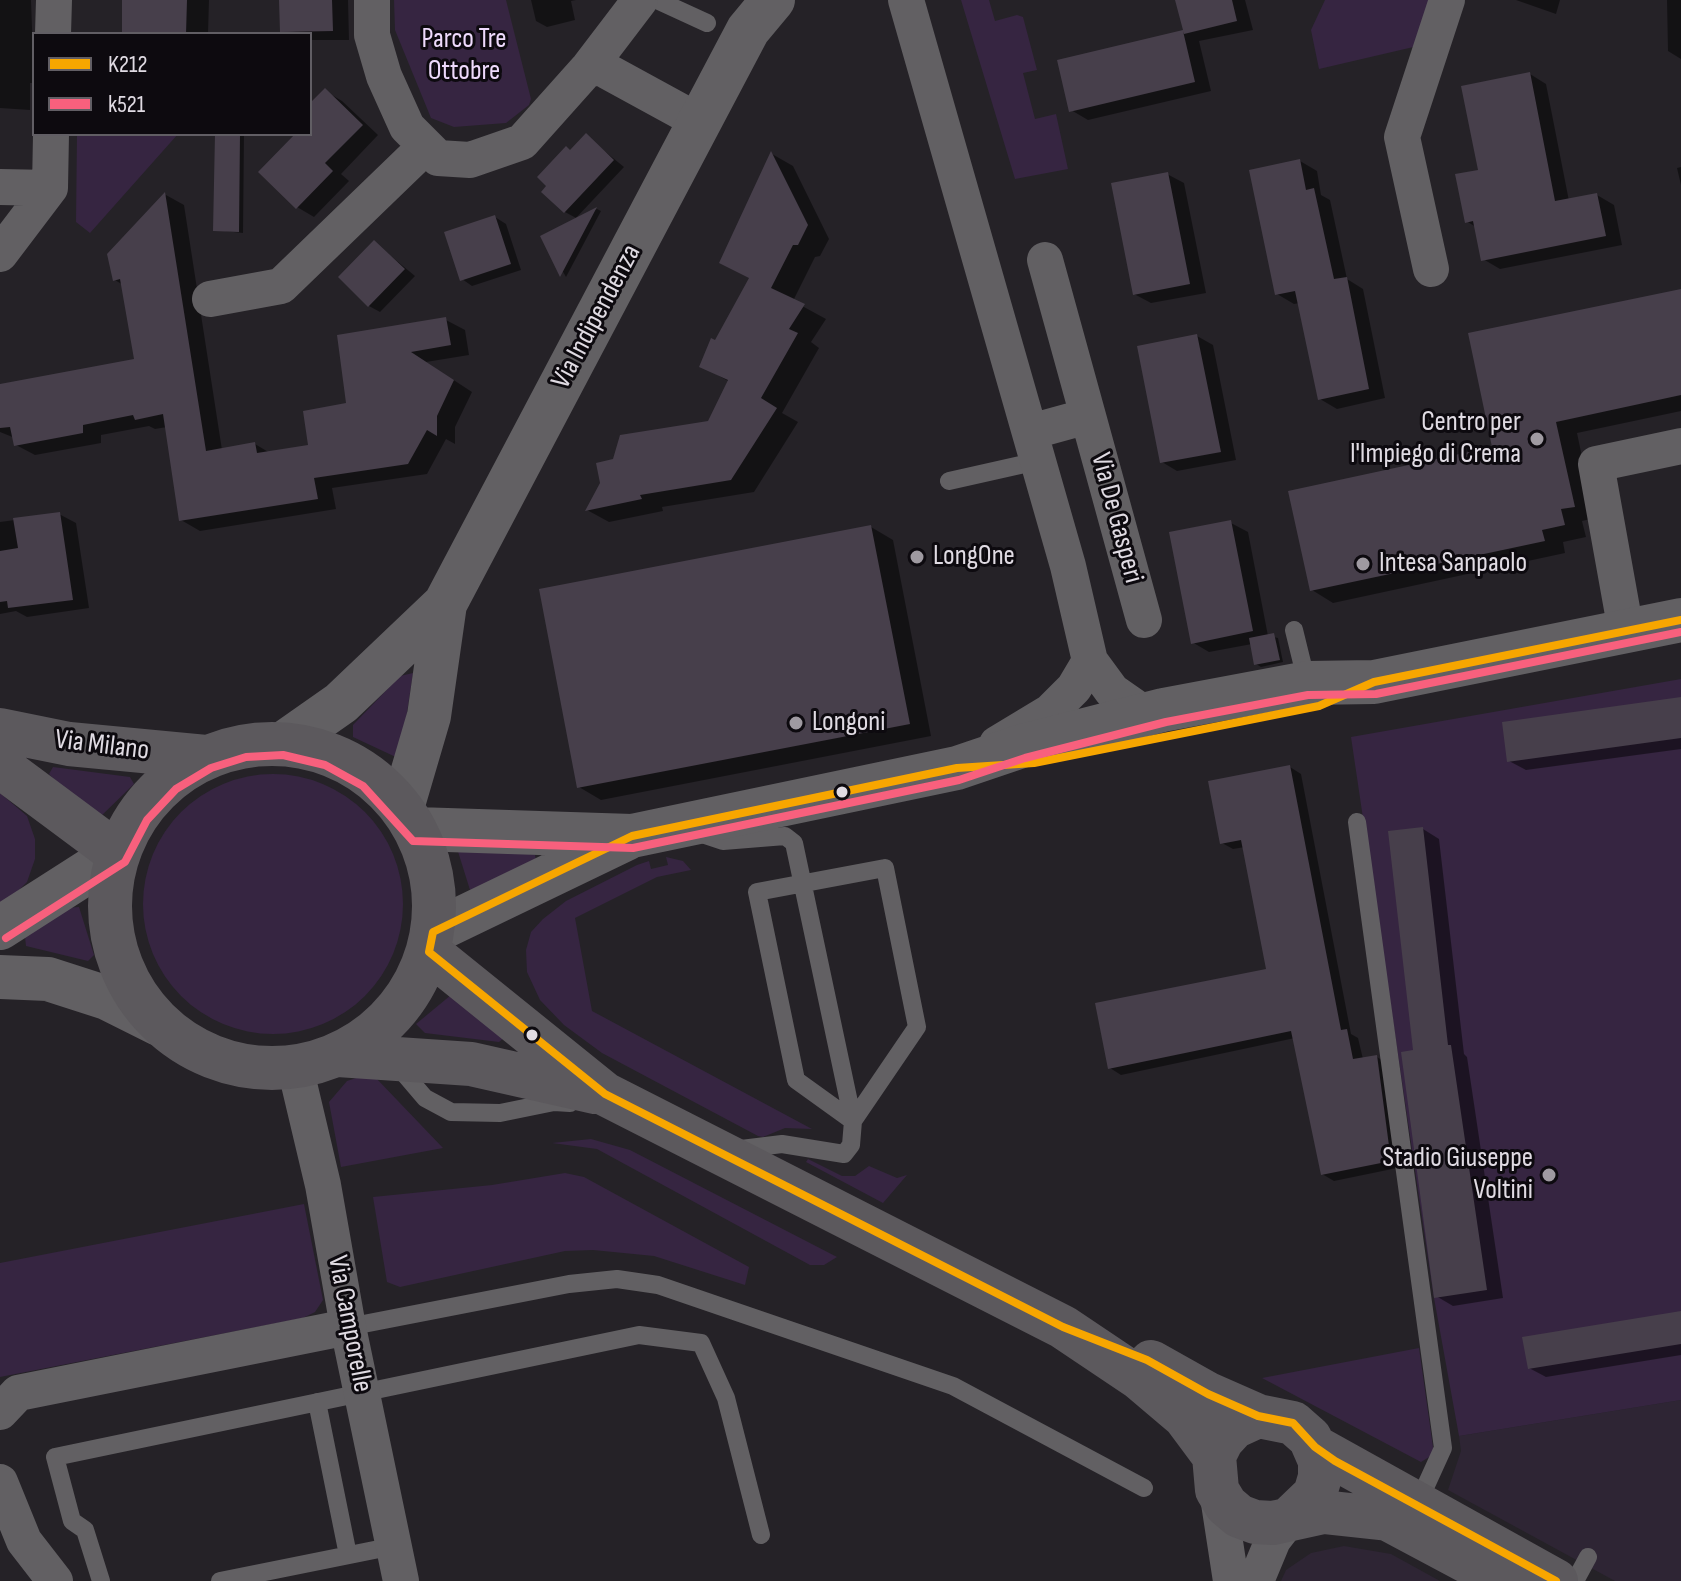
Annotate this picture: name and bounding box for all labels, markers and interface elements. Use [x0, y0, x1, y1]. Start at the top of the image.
park label: Parco Tre Ottobre [421, 23, 507, 89]
legend [32, 32, 312, 136]
text: K212 [108, 50, 147, 79]
text: k521 [108, 90, 145, 119]
street label: Via Indipendenza [545, 239, 649, 395]
place label: Centro per l'Impiego di Crema [1350, 406, 1521, 472]
marker: Centro per l'Impiego di Crema [1528, 430, 1546, 448]
street label: Via De Gasperi [1083, 449, 1149, 587]
place label: LongOne [933, 540, 1015, 574]
place label: Intesa Sanpaolo [1379, 547, 1527, 581]
marker: LongOne [908, 548, 926, 566]
marker: Intesa Sanpaolo [1354, 555, 1372, 573]
place label: Longoni [812, 706, 886, 740]
marker: Longoni [787, 714, 805, 732]
street label: Via Milano [53, 724, 151, 768]
unlabelled marker [834, 784, 850, 800]
unlabelled marker [524, 1027, 540, 1043]
place label: Stadio Giuseppe Voltini [1382, 1142, 1533, 1208]
marker: Stadio Giuseppe Voltini [1540, 1166, 1558, 1184]
street label: Via Camporelle [319, 1253, 379, 1395]

